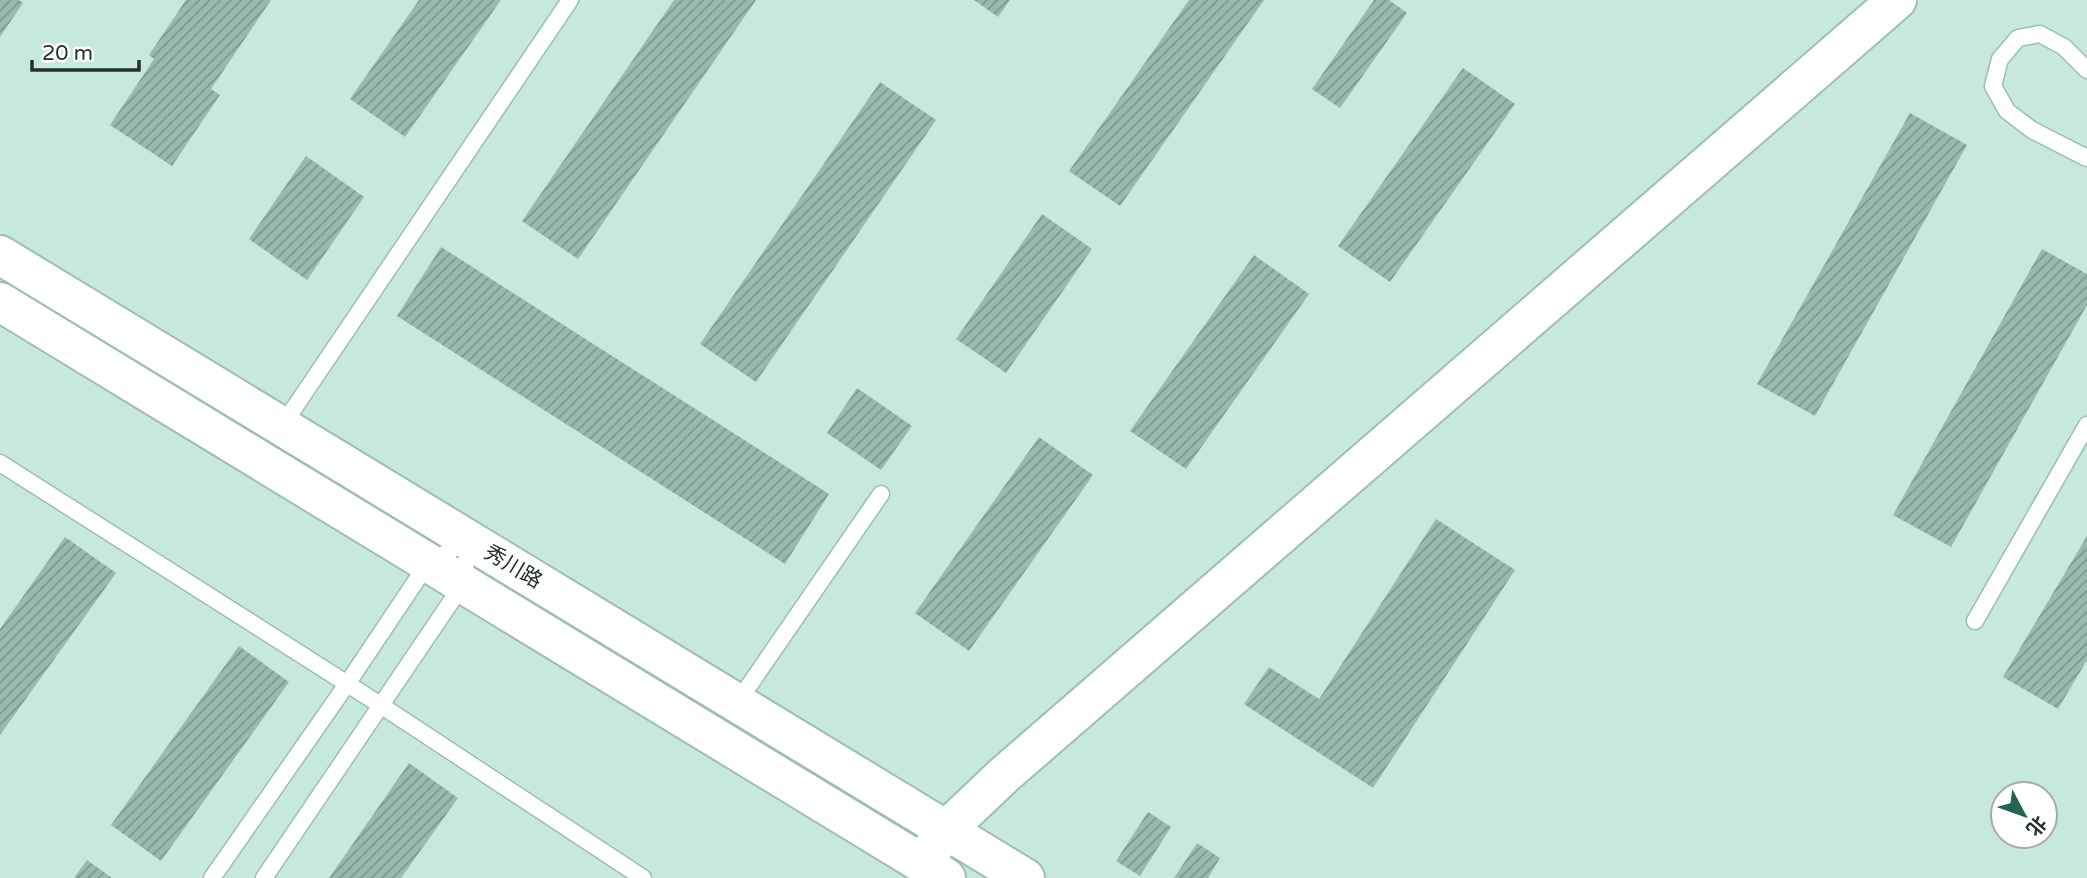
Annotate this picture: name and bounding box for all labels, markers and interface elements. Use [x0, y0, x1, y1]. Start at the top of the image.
scale bar [32, 28, 138, 72]
text: 20 m [42, 41, 93, 66]
street label: 秀川路 [480, 540, 546, 594]
north arrow [1989, 780, 2059, 850]
text: 北 [2022, 811, 2051, 840]

